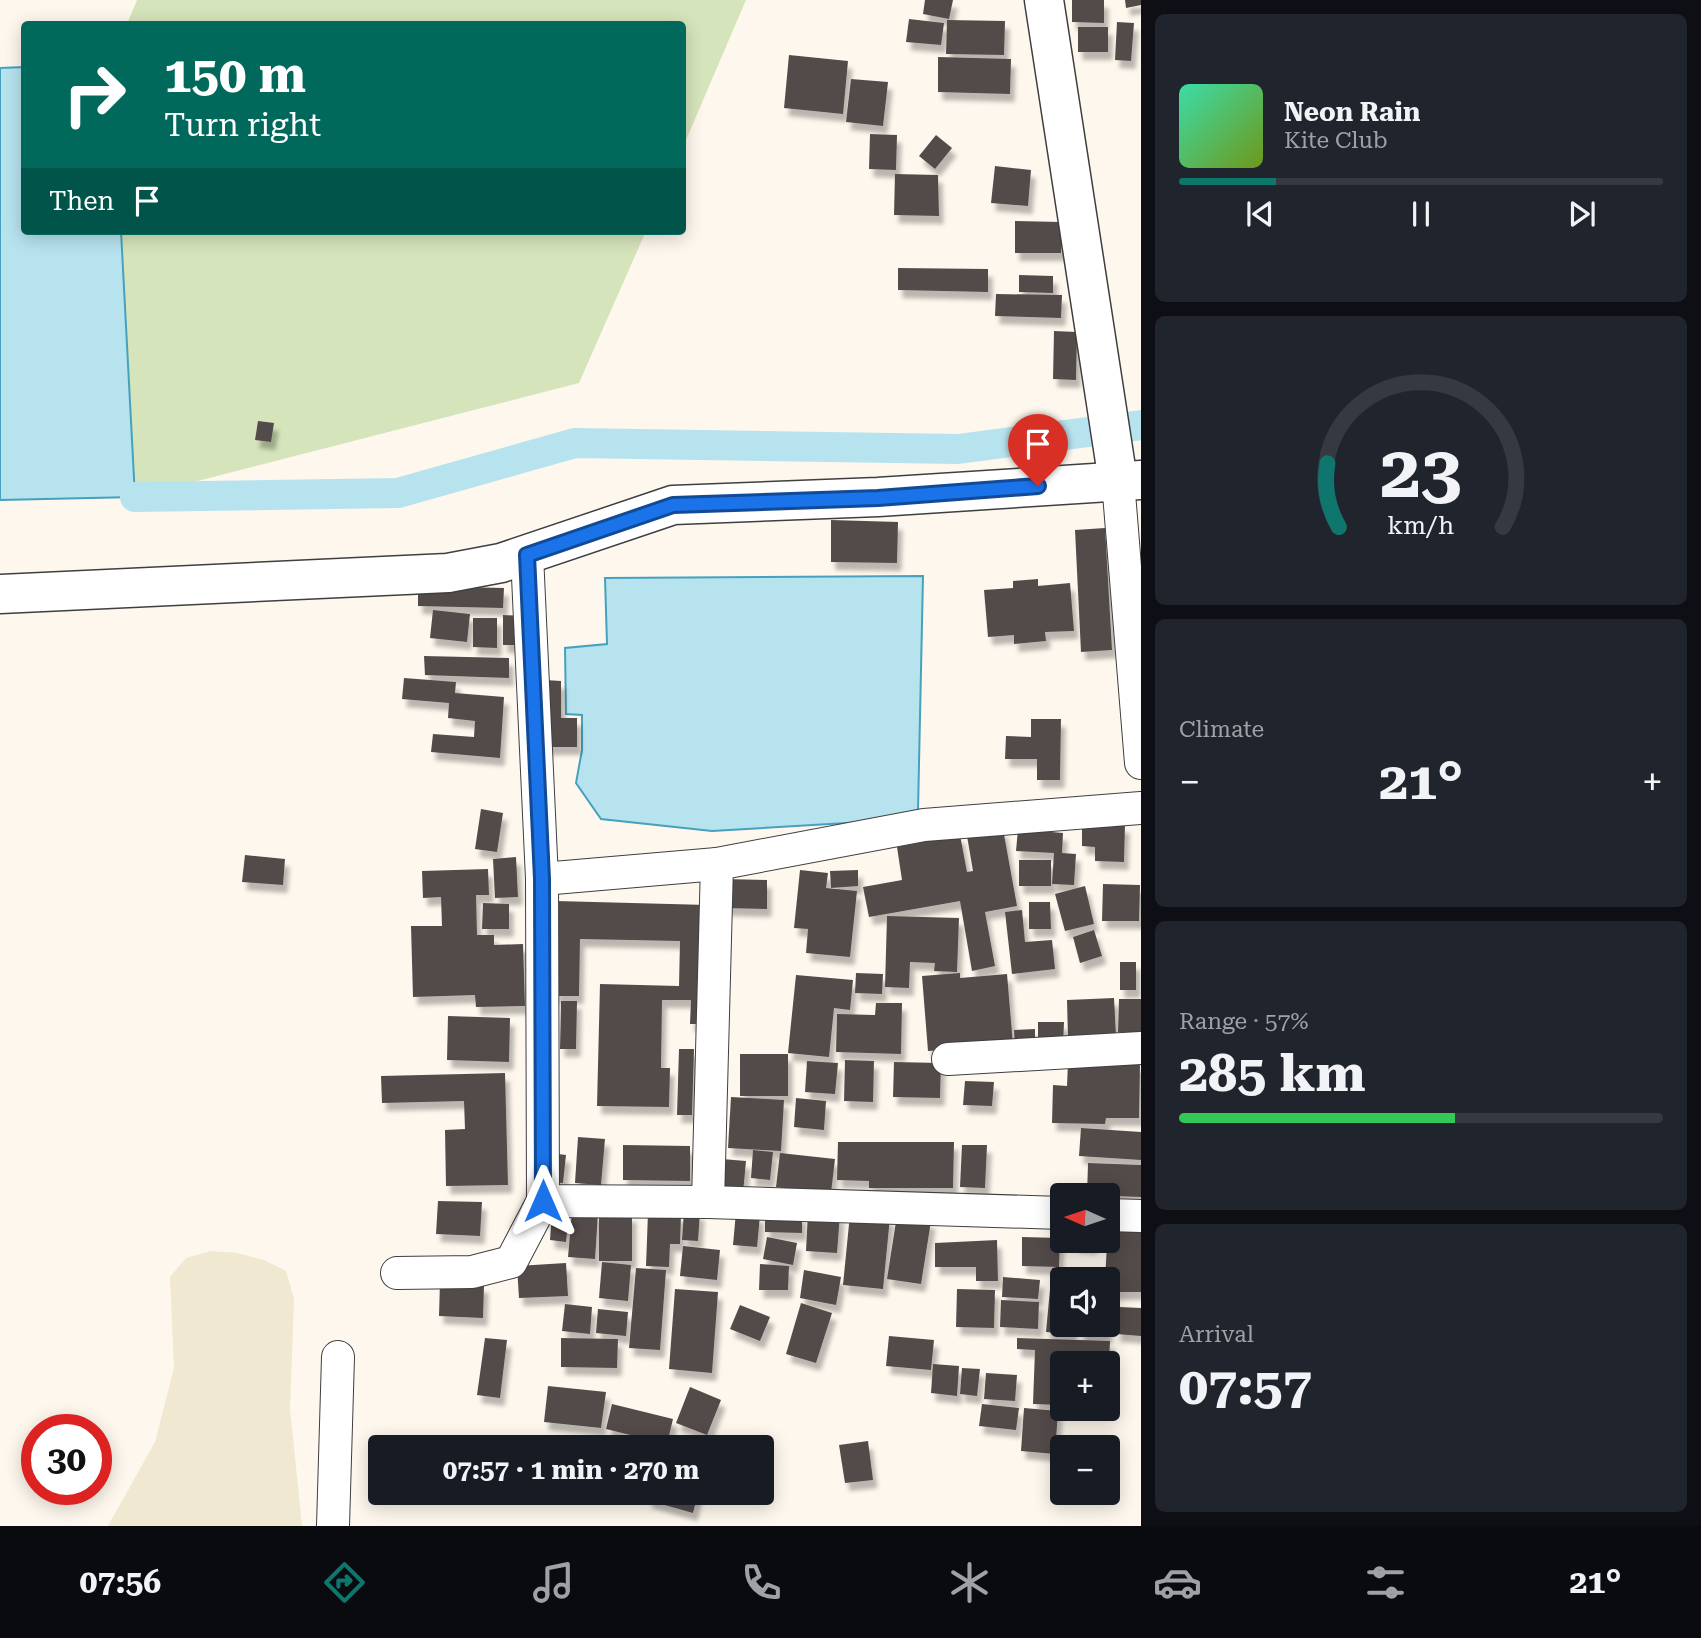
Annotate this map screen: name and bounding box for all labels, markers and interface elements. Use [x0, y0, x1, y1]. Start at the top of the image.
text: 150 m [164, 47, 306, 104]
icon: right [49, 49, 140, 140]
text: Neon Rain [1284, 97, 1420, 127]
text: Turn right [164, 106, 321, 144]
text: Kite Club [1284, 127, 1388, 154]
icon: arrive [128, 182, 166, 220]
text: Then [49, 186, 114, 216]
icon: previous [1241, 195, 1279, 233]
icon: pause [1402, 195, 1440, 233]
icon: next [1563, 195, 1601, 233]
pin [1008, 414, 1068, 486]
icon: arrive [1019, 425, 1057, 463]
text: 23 [1380, 430, 1462, 515]
text: km/h [1388, 510, 1454, 539]
text: Climate [1179, 716, 1264, 743]
text: 21° [1379, 751, 1463, 812]
text: − [1179, 760, 1200, 804]
text: + [1642, 760, 1663, 804]
text: Range · 57% [1179, 1008, 1308, 1035]
text: 285 km [1179, 1043, 1366, 1104]
position arrow [506, 1164, 580, 1238]
north arrow [1050, 1183, 1120, 1253]
map controls [1050, 1183, 1120, 1505]
button: sound [1050, 1267, 1120, 1337]
text: Arrival [1179, 1321, 1254, 1348]
button: + [1050, 1351, 1120, 1421]
text: 07:57 [1179, 1356, 1312, 1417]
speed limit sign: 30 [21, 1414, 112, 1505]
button: − [1050, 1435, 1120, 1505]
text: 07:57 · 1 min · 270 m [443, 1455, 699, 1485]
icon: directions [320, 1558, 369, 1607]
icon: music [529, 1558, 578, 1607]
icon: phone [737, 1558, 786, 1607]
icon: climate [945, 1558, 994, 1607]
icon: car [1153, 1558, 1202, 1607]
icon: filters [1361, 1558, 1410, 1607]
text: 07:56 [80, 1563, 161, 1601]
text: 21° [1570, 1563, 1621, 1601]

